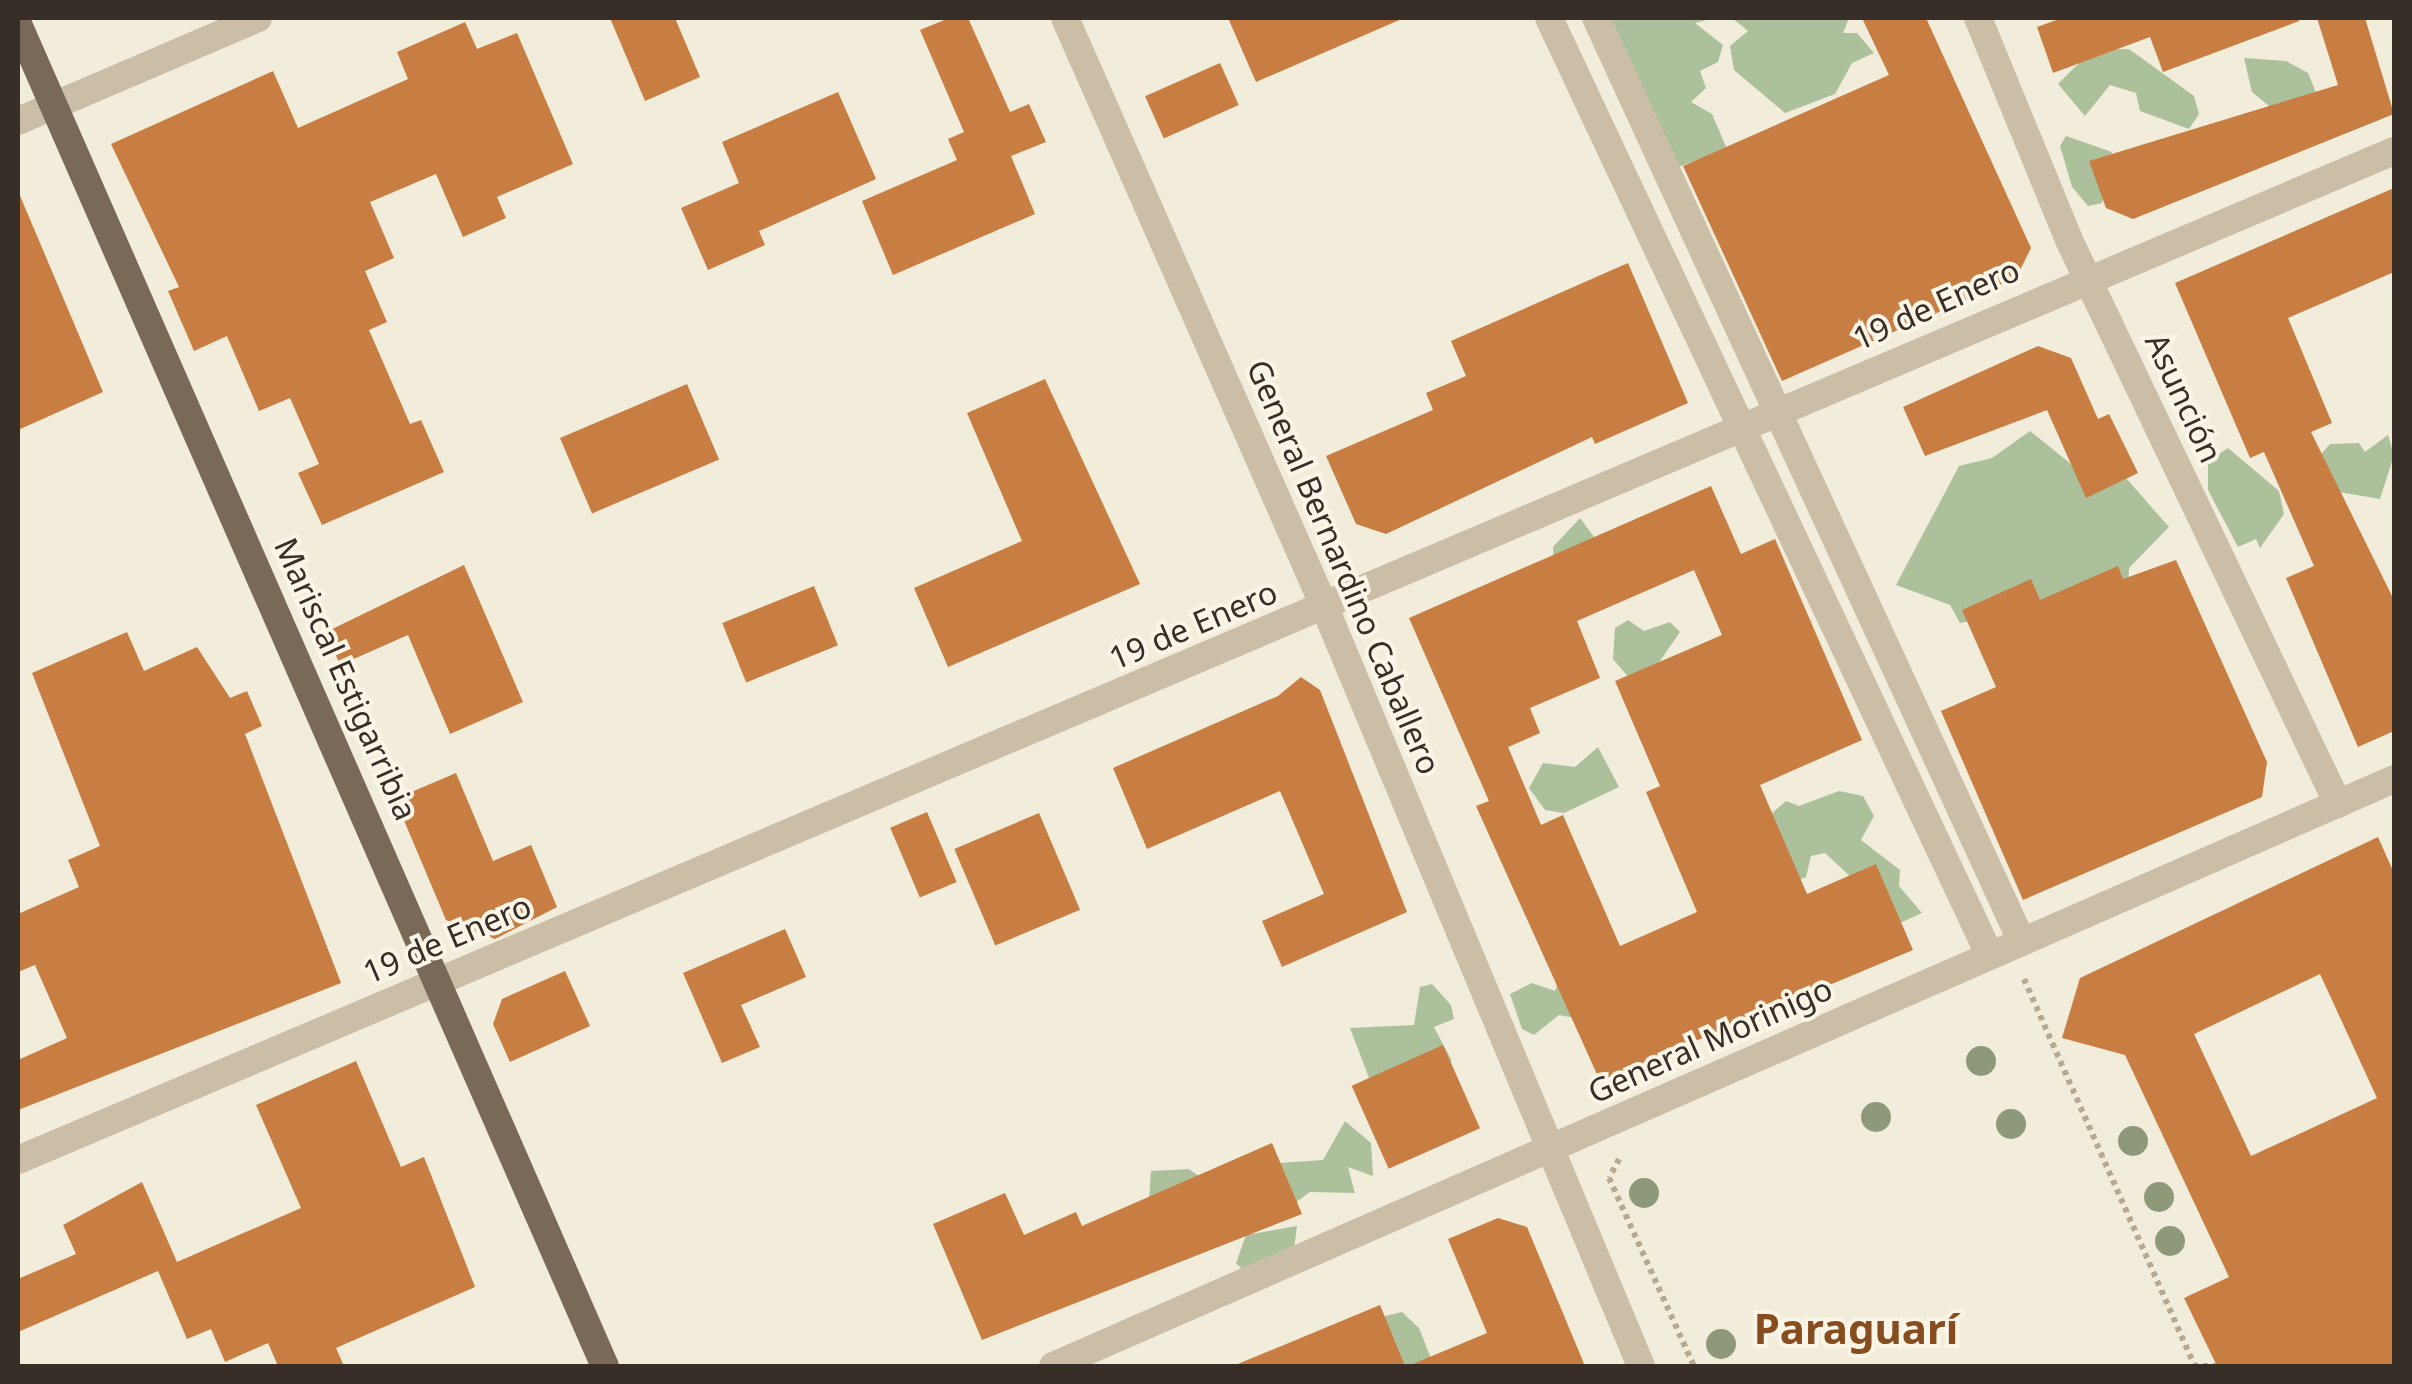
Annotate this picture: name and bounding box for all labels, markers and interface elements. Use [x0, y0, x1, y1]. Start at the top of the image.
street label: 19 de Enero [1847, 250, 2025, 358]
street label: Asunción [2137, 327, 2231, 469]
street label: General Bernardino Caballero [1239, 354, 1449, 780]
street label: Mariscal Estigarribia [266, 532, 426, 826]
street label: 19 de Enero [1103, 572, 1283, 678]
street label: 19 de Enero [357, 886, 537, 992]
street label: General Morinigo [1582, 969, 1838, 1111]
district label: Paraguarí [1754, 1303, 1958, 1353]

